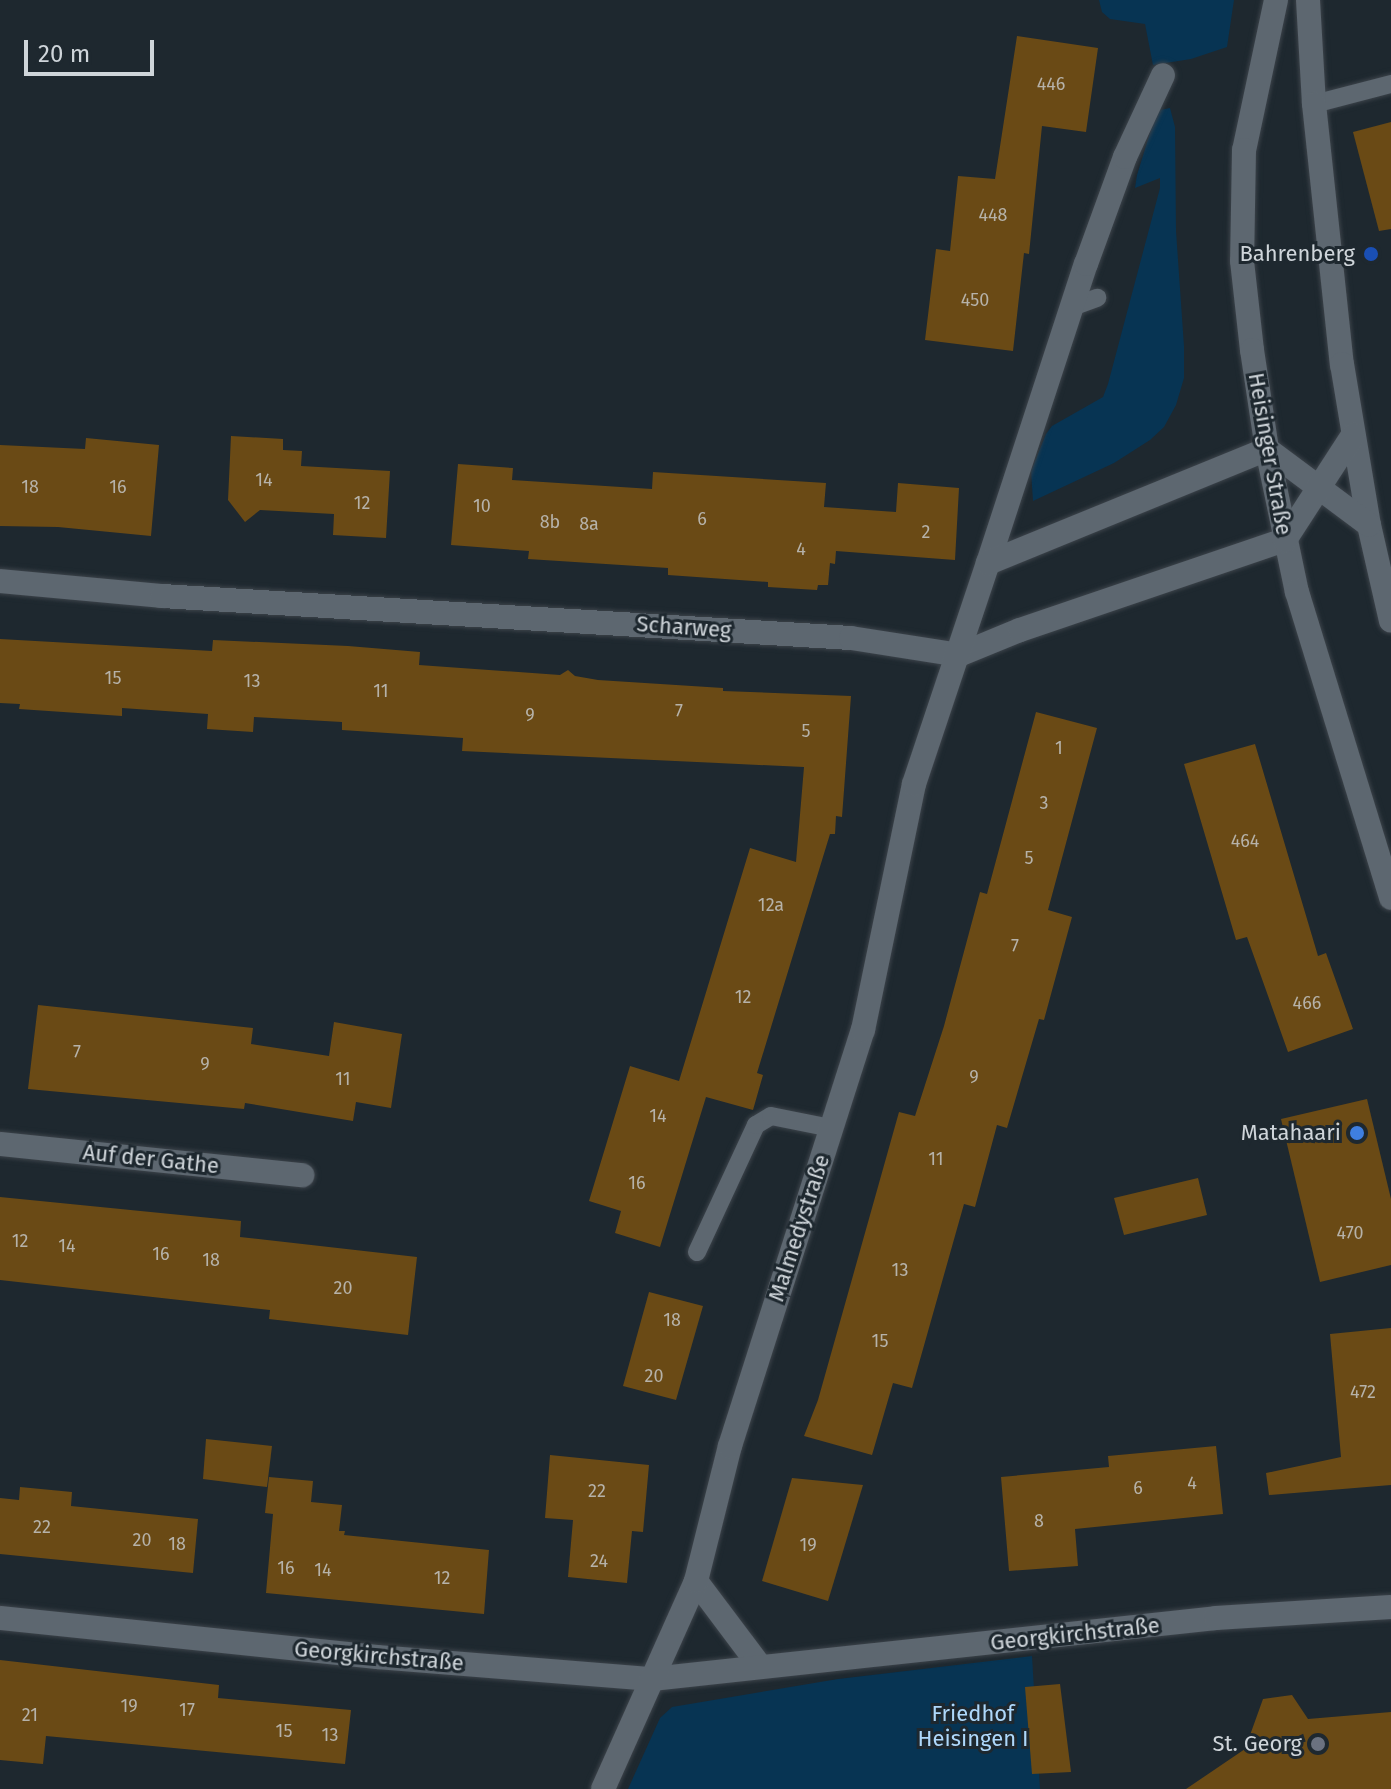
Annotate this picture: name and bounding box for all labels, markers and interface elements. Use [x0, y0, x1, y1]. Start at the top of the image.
scale bar [28, 24, 158, 74]
text: 20 m [38, 40, 90, 68]
house number: 446 [1037, 73, 1065, 95]
house number: 448 [978, 204, 1008, 226]
place label: Bahrenberg [1239, 241, 1355, 267]
marker: Bahrenberg [1362, 245, 1380, 263]
house number: 450 [961, 289, 989, 311]
street label: Heisinger Straße [1243, 371, 1297, 537]
house number: 14 [255, 469, 273, 491]
house number: 18 [21, 476, 39, 498]
house number: 16 [109, 476, 127, 498]
house number: 12 [354, 492, 370, 514]
house number: 10 [473, 495, 491, 517]
house number: 6 [697, 508, 707, 530]
house number: 8b [540, 511, 560, 533]
house number: 8a [579, 513, 599, 535]
house number: 2 [922, 521, 930, 543]
house number: 4 [796, 538, 806, 560]
street label: Scharweg [636, 611, 732, 643]
house number: 15 [105, 667, 121, 689]
house number: 13 [244, 670, 260, 692]
house number: 11 [373, 680, 389, 702]
house number: 7 [675, 700, 683, 722]
house number: 9 [525, 704, 535, 726]
house number: 5 [801, 720, 811, 742]
house number: 1 [1055, 737, 1063, 759]
house number: 3 [1040, 792, 1048, 814]
house number: 464 [1231, 830, 1259, 852]
house number: 5 [1024, 847, 1034, 869]
house number: 12a [758, 894, 784, 916]
house number: 7 [1011, 935, 1019, 957]
house number: 12 [735, 986, 751, 1008]
house number: 466 [1293, 992, 1321, 1014]
house number: 7 [73, 1041, 81, 1063]
house number: 9 [200, 1053, 210, 1075]
house number: 9 [969, 1066, 979, 1088]
house number: 11 [335, 1068, 351, 1090]
house number: 14 [649, 1105, 667, 1127]
place label: Matahaari [1241, 1120, 1341, 1146]
marker: Matahaari [1348, 1124, 1366, 1142]
street label: Auf der Gathe [82, 1139, 220, 1179]
house number: 11 [928, 1148, 944, 1170]
street label: Malmedystraße [763, 1151, 835, 1305]
house number: 16 [628, 1172, 646, 1194]
house number: 470 [1337, 1222, 1363, 1244]
house number: 12 [12, 1230, 28, 1252]
house number: 14 [58, 1235, 76, 1257]
house number: 16 [152, 1243, 170, 1265]
house number: 18 [202, 1249, 220, 1271]
house number: 13 [892, 1259, 908, 1281]
house number: 20 [334, 1277, 352, 1299]
house number: 18 [663, 1309, 681, 1331]
house number: 15 [872, 1330, 888, 1352]
house number: 20 [645, 1365, 663, 1387]
house number: 472 [1350, 1381, 1376, 1403]
house number: 4 [1187, 1472, 1197, 1494]
house number: 6 [1133, 1477, 1143, 1499]
house number: 22 [588, 1480, 606, 1502]
house number: 8 [1034, 1510, 1044, 1532]
house number: 22 [33, 1516, 51, 1538]
house number: 20 [133, 1529, 151, 1551]
house number: 18 [168, 1533, 186, 1555]
house number: 19 [799, 1534, 817, 1556]
house number: 24 [590, 1550, 608, 1572]
house number: 16 [277, 1557, 295, 1579]
house number: 14 [314, 1559, 332, 1581]
house number: 12 [434, 1567, 450, 1589]
street label: Georgkirchstraße [989, 1612, 1161, 1656]
street label: Georgkirchstraße [293, 1635, 465, 1677]
house number: 19 [120, 1695, 138, 1717]
house number: 17 [179, 1699, 195, 1721]
park label: Friedhof Heisingen I [918, 1700, 1028, 1752]
house number: 21 [22, 1704, 38, 1726]
house number: 15 [276, 1720, 292, 1742]
house number: 13 [322, 1724, 338, 1746]
place label: St. Georg [1213, 1731, 1302, 1757]
marker: St. Georg [1309, 1735, 1327, 1753]

